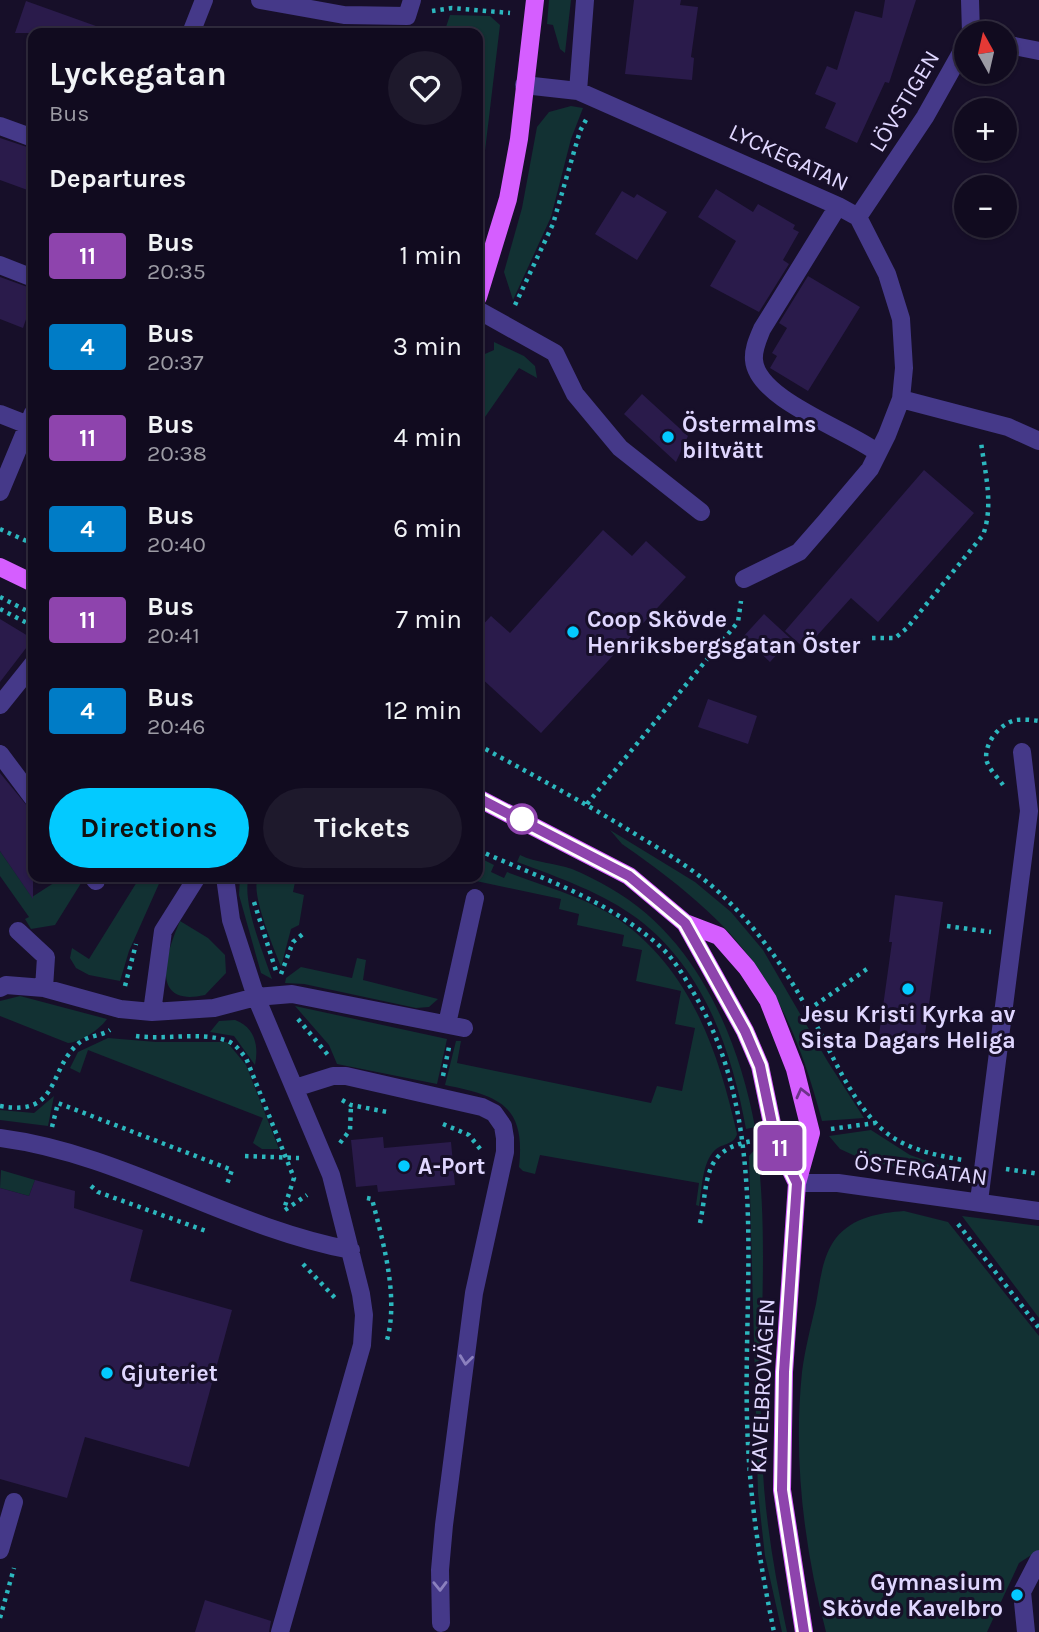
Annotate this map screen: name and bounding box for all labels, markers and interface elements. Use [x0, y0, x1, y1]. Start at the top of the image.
north arrow [954, 21, 1017, 84]
map controls [954, 21, 1017, 238]
street label: LÖVSTIGEN [864, 46, 945, 157]
button: heart [388, 51, 462, 125]
text: Lyckegatan [49, 55, 227, 93]
button: + [954, 98, 1017, 161]
text: Bus [49, 100, 89, 127]
street label: LYCKEGATAN [725, 118, 853, 197]
text: Departures [49, 163, 186, 194]
button: − [954, 175, 1017, 238]
text: Bus [147, 227, 194, 258]
text: 1 min [399, 240, 462, 271]
text: 11 [79, 242, 96, 270]
text: 20:35 [147, 258, 206, 285]
text: Bus [147, 318, 194, 349]
text: 3 min [393, 331, 462, 362]
text: 4 [80, 333, 95, 361]
text: 20:37 [147, 349, 204, 376]
text: Bus [147, 409, 194, 440]
place label: Östermalms biltvätt [682, 410, 816, 464]
text: 4 min [394, 422, 462, 453]
text: 11 [79, 424, 96, 452]
marker: Östermalms biltvätt [660, 429, 676, 445]
text: 20:38 [147, 440, 207, 467]
text: Bus [147, 500, 194, 531]
text: 6 min [393, 513, 462, 544]
text: 4 [80, 515, 95, 543]
text: 20:40 [147, 531, 206, 558]
text: Bus [147, 591, 194, 622]
text: 7 min [396, 604, 462, 635]
text: 11 [79, 606, 96, 634]
place label: Coop Skövde Henriksbergsgatan Öster [587, 606, 860, 659]
text: 20:41 [147, 622, 200, 649]
marker: Coop Skövde Henriksbergsgatan Öster [565, 624, 581, 640]
text: Bus [147, 682, 194, 713]
text: 12 min [384, 695, 462, 726]
text: 4 [80, 697, 95, 725]
text: 20:46 [147, 713, 205, 740]
button: Directions [49, 788, 249, 868]
button: Tickets [263, 788, 462, 868]
unlabelled marker [507, 804, 537, 834]
marker: Jesu Kristi Kyrka av Sista Dagars Heliga [900, 981, 916, 997]
place label: Jesu Kristi Kyrka av Sista Dagars Heliga [800, 1001, 1016, 1054]
one-way arrow [795, 1087, 810, 1099]
line badge: 11 [748, 1125, 812, 1171]
text: 11 [771, 1134, 789, 1162]
street label: ÖSTERGATAN [853, 1148, 989, 1191]
place label: A-Port [418, 1153, 485, 1180]
marker: A-Port [396, 1158, 412, 1174]
street label: KAVELBROVÄGEN [744, 1298, 781, 1474]
one-way arrow [458, 1355, 473, 1366]
place label: Gjuteriet [121, 1360, 218, 1387]
marker: Gjuteriet [99, 1365, 115, 1381]
place label: Gymnasium Skövde Kavelbro [822, 1569, 1003, 1622]
one-way arrow [433, 1581, 448, 1592]
marker: Gymnasium Skövde Kavelbro [1009, 1587, 1025, 1603]

